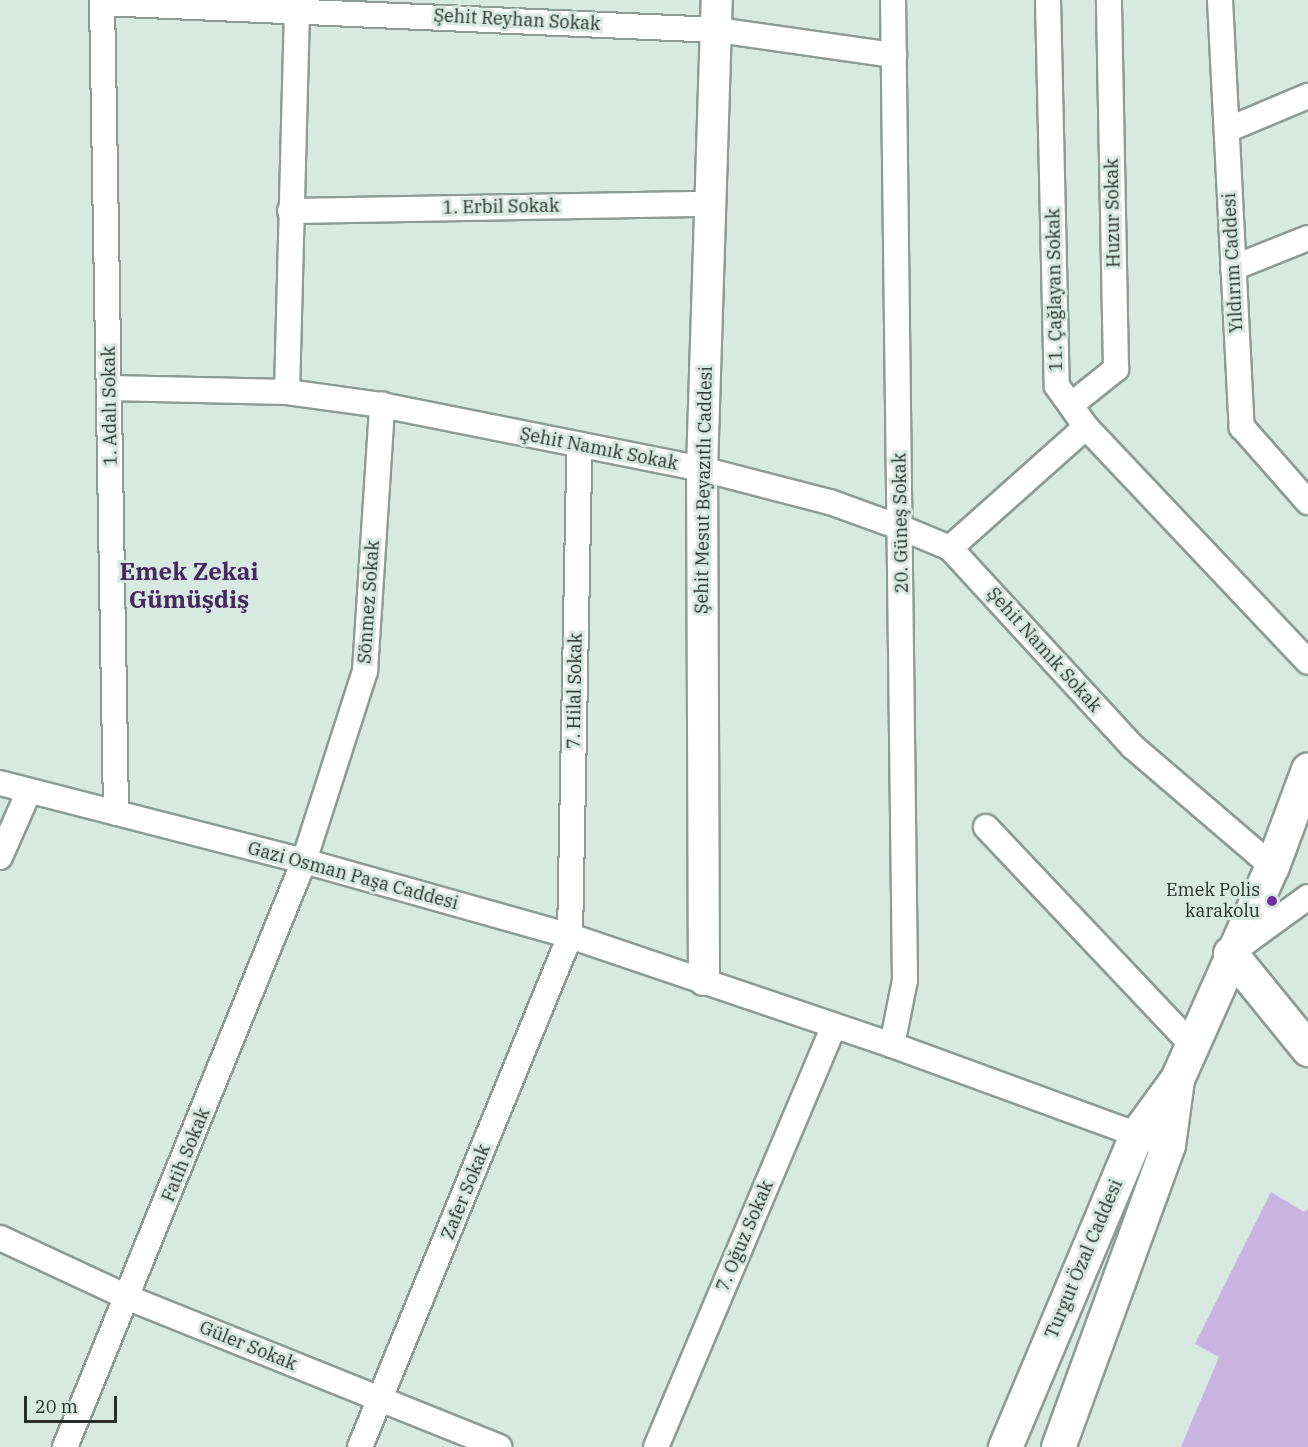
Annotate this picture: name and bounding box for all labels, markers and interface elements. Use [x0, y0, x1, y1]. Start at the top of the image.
street label: Şehit Reyhan Sokak [433, 5, 601, 35]
street label: Huzur Sokak [1101, 158, 1125, 268]
street label: Yıldırım Caddesi [1219, 192, 1247, 334]
street label: 1. Erbil Sokak [442, 195, 560, 219]
street label: 11. Çağlayan Sokak [1043, 208, 1067, 372]
street label: 1. Adalı Sokak [98, 346, 122, 466]
street label: Şehit Mesut Beyazıtlı Caddesi [691, 366, 717, 614]
street label: Şehit Namık Sokak [518, 423, 680, 475]
street label: 20. Güneş Sokak [889, 453, 913, 593]
street label: Sönmez Sokak [354, 539, 384, 665]
district label: Emek Zekai Gümüşdiş [120, 558, 258, 614]
street label: Şehit Namık Sokak [982, 583, 1106, 717]
street label: 7. Hilal Sokak [563, 633, 587, 749]
street label: Gazi Osman Paşa Caddesi [245, 837, 461, 915]
place label: Emek Polis karakolu [1166, 880, 1260, 922]
marker: Emek Polis karakolu [1265, 894, 1279, 908]
street label: Fatih Sokak [157, 1105, 215, 1205]
street label: Zafer Sokak [437, 1141, 495, 1243]
street label: Turgut Özal Caddesi [1041, 1176, 1127, 1342]
street label: 7. Oğuz Sokak [712, 1177, 778, 1295]
street label: Güler Sokak [196, 1317, 300, 1375]
scale bar [27, 1384, 120, 1422]
text: 20 m [35, 1395, 78, 1418]

